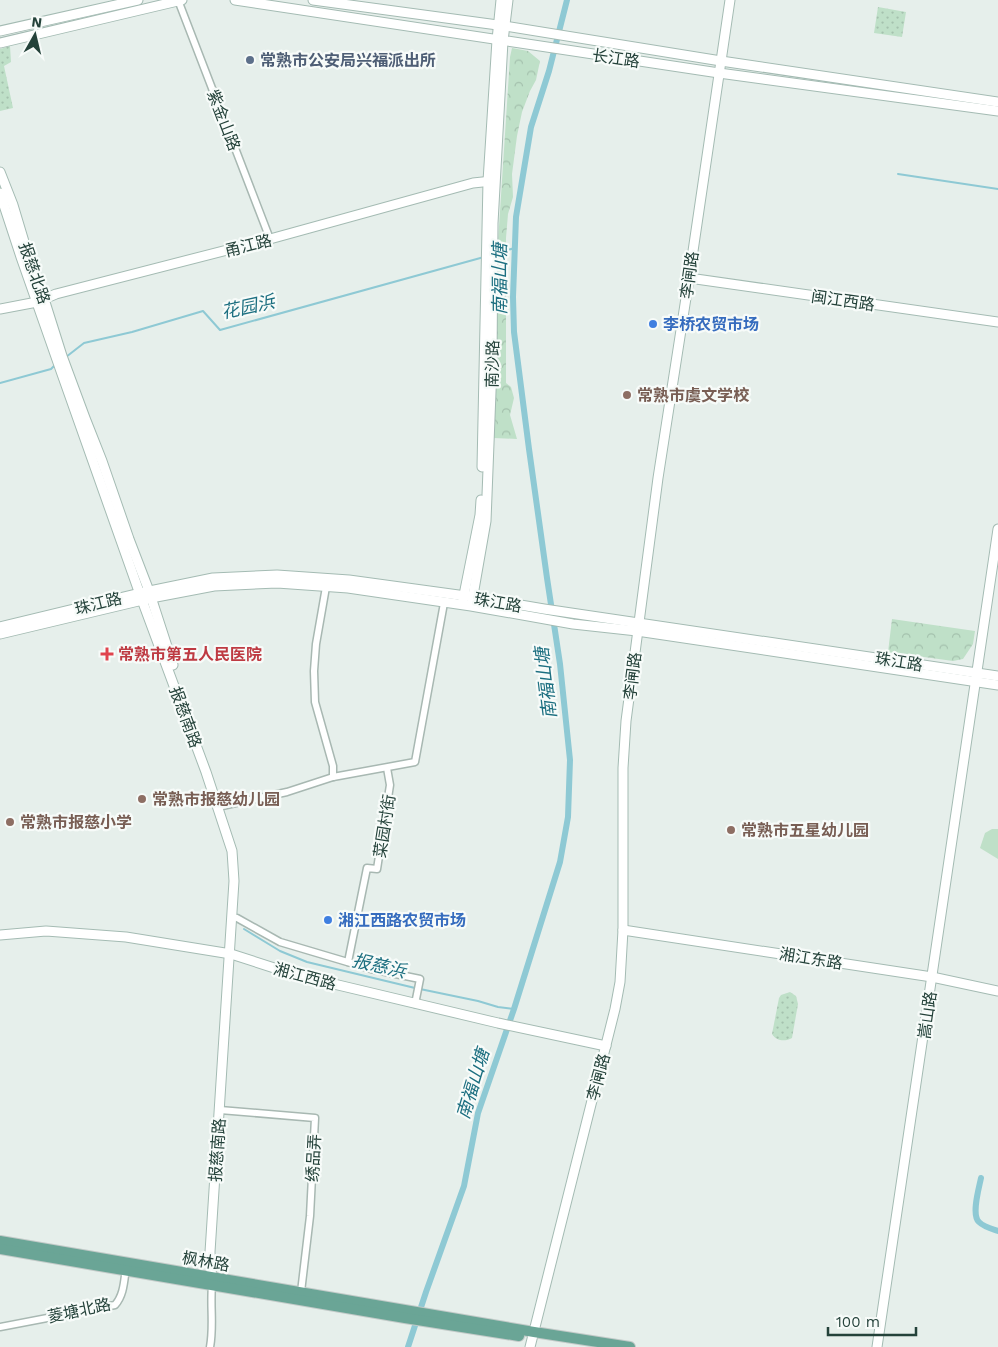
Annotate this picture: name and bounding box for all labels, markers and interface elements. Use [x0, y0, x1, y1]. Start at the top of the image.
north arrow [10, 10, 60, 60]
text: N [31, 13, 43, 31]
street label: 长江路 [591, 46, 641, 71]
place label: 常熟市公安局兴福派出所 [260, 51, 436, 70]
marker: 常熟市公安局兴福派出所 [244, 54, 256, 66]
street label: 紫金山路 [203, 87, 244, 153]
street label: 甬江路 [223, 230, 274, 261]
street label: 报慈北路 [15, 240, 54, 307]
water label: 南福山塘 [489, 240, 510, 315]
street label: 李闸路 [677, 250, 702, 300]
street label: 闽江西路 [810, 287, 876, 314]
water label: 花园浜 [219, 290, 278, 322]
place label: 李桥农贸市场 [663, 315, 759, 334]
marker: 李桥农贸市场 [647, 318, 659, 330]
street label: 南沙路 [483, 340, 502, 388]
place label: 常熟市虞文学校 [637, 386, 750, 405]
marker: 常熟市虞文学校 [621, 389, 633, 401]
street label: 珠江路 [73, 588, 124, 619]
street label: 珠江路 [473, 589, 523, 616]
water label: 南福山塘 [530, 643, 560, 720]
place label: 常熟市第五人民医院 [118, 645, 262, 664]
marker: 常熟市第五人民医院 [100, 647, 114, 661]
street label: 珠江路 [874, 648, 924, 675]
street label: 李闸路 [620, 651, 645, 701]
street label: 报慈南路 [166, 684, 205, 750]
place label: 常熟市报慈幼儿园 [152, 790, 280, 809]
marker: 常熟市报慈幼儿园 [136, 793, 148, 805]
street label: 菜园村街 [370, 793, 399, 859]
place label: 常熟市报慈小学 [20, 813, 132, 832]
marker: 常熟市报慈小学 [4, 816, 16, 828]
place label: 常熟市五星幼儿园 [741, 821, 869, 840]
marker: 常熟市五星幼儿园 [725, 824, 737, 836]
place label: 湘江西路农贸市场 [338, 911, 466, 930]
marker: 湘江西路农贸市场 [322, 914, 334, 926]
street label: 湘江东路 [778, 944, 844, 973]
water label: 报慈浜 [350, 949, 410, 982]
street label: 湘江西路 [271, 959, 338, 994]
street label: 嵩山路 [915, 990, 940, 1040]
water label: 南福山塘 [452, 1043, 494, 1121]
street label: 李闸路 [583, 1051, 614, 1103]
street label: 报慈南路 [206, 1117, 229, 1183]
street label: 绣品弄 [303, 1134, 324, 1182]
street label: 枫林路 [181, 1248, 231, 1275]
street label: 菱塘北路 [46, 1295, 112, 1326]
scale bar [828, 1304, 916, 1336]
text: 100 m [836, 1313, 880, 1331]

